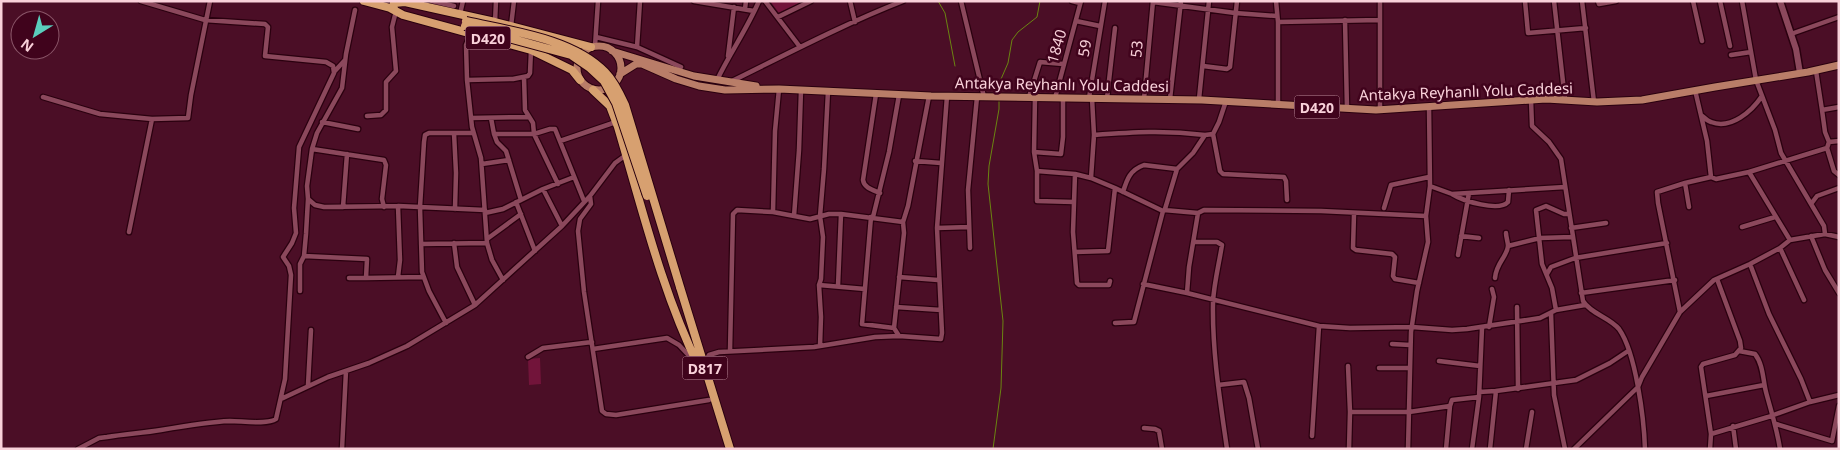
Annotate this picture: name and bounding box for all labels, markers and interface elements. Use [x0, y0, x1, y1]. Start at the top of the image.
north arrow [10, 10, 60, 60]
road number: D420 [466, 26, 510, 49]
street label: 1840 [1042, 27, 1070, 65]
text: N [17, 35, 37, 57]
street label: 59 [1073, 38, 1095, 58]
street label: 53 [1125, 40, 1147, 58]
street label: Antakya Reyhanlı Yolu Caddesi [955, 72, 1169, 96]
street label: Antakya Reyhanlı Yolu Caddesi [1359, 77, 1573, 105]
road number: D420 [1294, 95, 1340, 118]
road number: D817 [682, 356, 728, 379]

